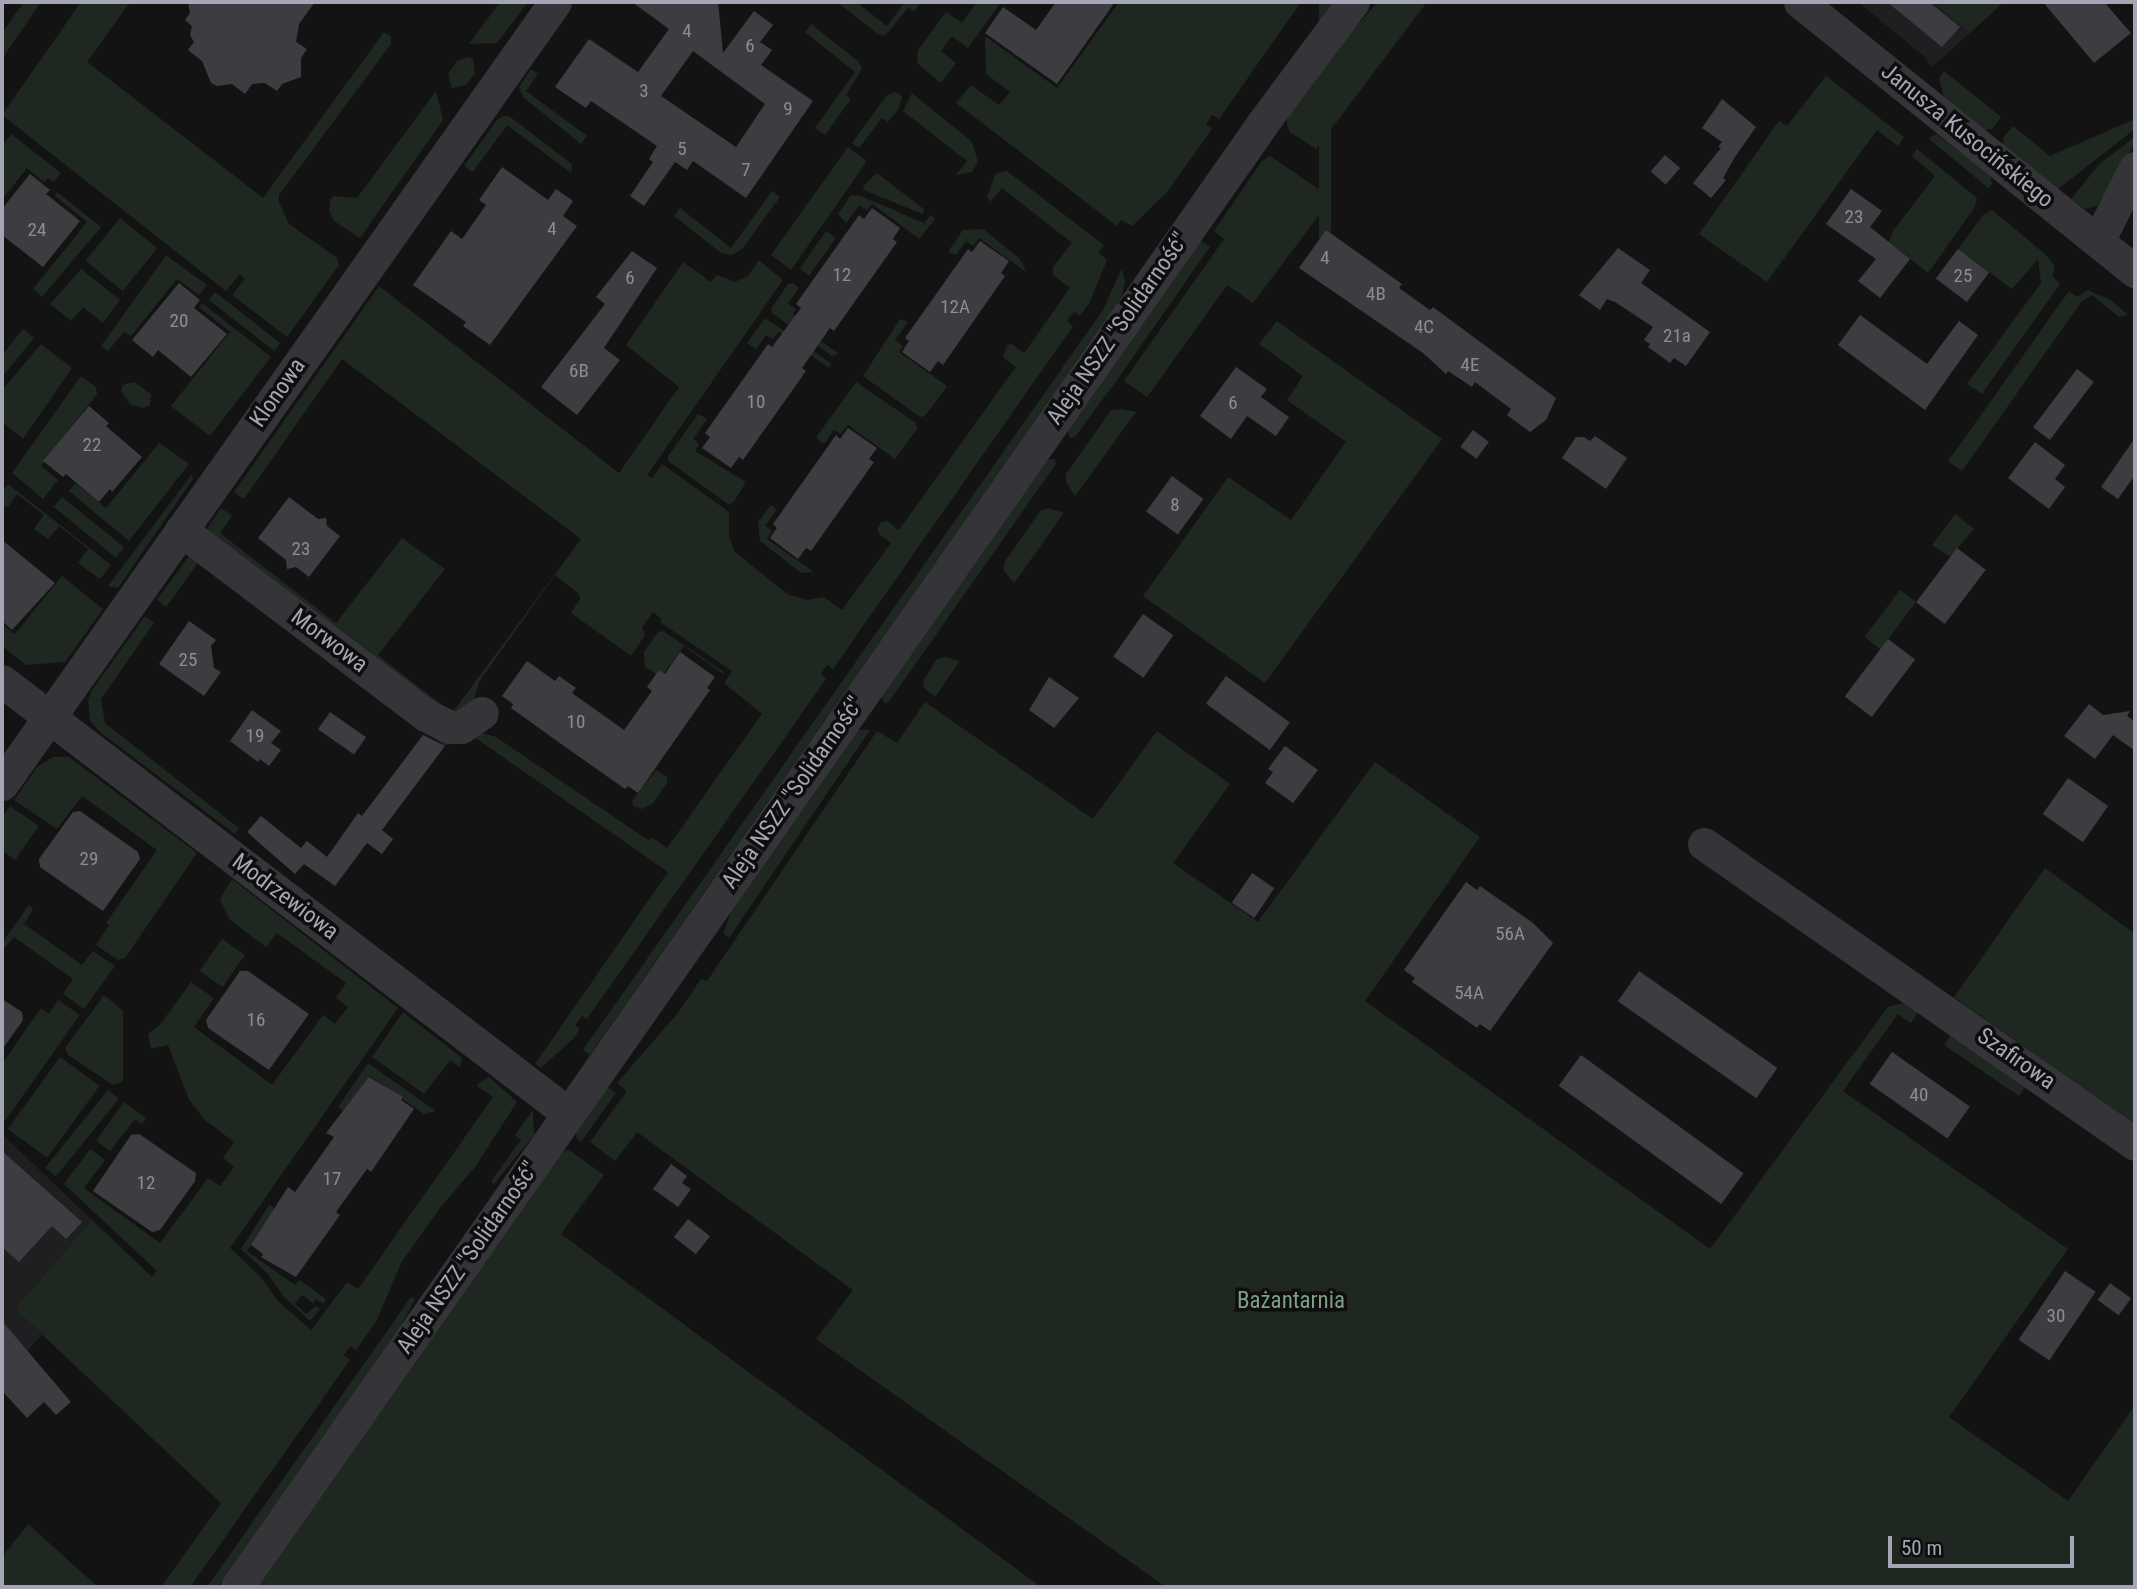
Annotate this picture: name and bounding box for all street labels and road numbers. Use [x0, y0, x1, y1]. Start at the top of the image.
street label: Janusza Kusocińskiego [1875, 58, 2059, 214]
street label: Aleja NSZZ "Solidarność" [1041, 228, 1195, 430]
street label: Klonowa [244, 353, 312, 433]
street label: Morwowa [285, 603, 373, 679]
street label: Aleja NSZZ "Solidarność" [716, 692, 870, 894]
street label: Modrzewiowa [226, 848, 344, 946]
street label: Szafirowa [1972, 1022, 2060, 1096]
street label: Aleja NSZZ "Solidarność" [391, 1157, 545, 1359]

